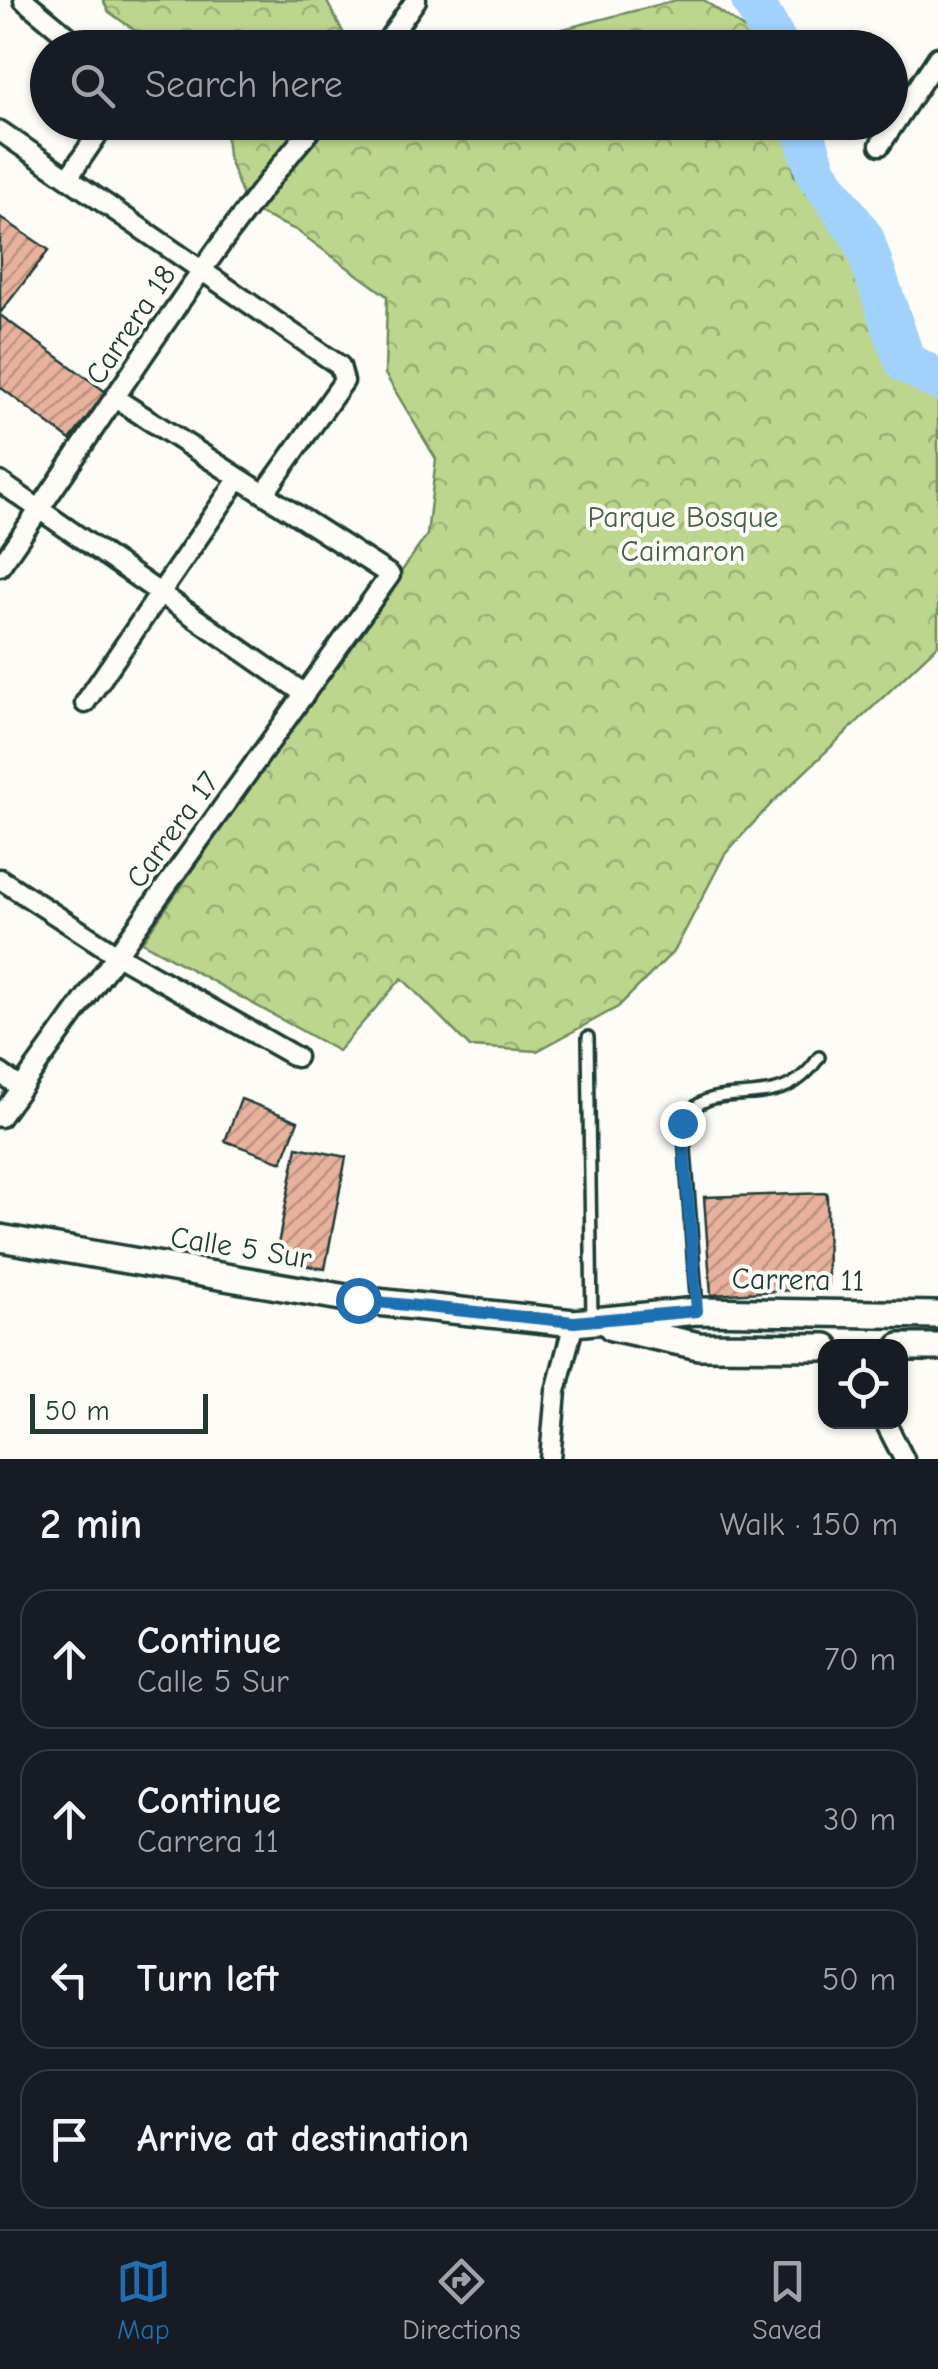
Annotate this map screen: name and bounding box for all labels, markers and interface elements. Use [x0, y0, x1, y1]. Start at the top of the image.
search box [30, 30, 908, 140]
icon: search [65, 58, 120, 113]
text: Search here [145, 63, 343, 107]
street label: Carrera 18 [78, 259, 184, 391]
park label: Parque Bosque Caimaron [588, 500, 778, 569]
street label: Carrera 17 [119, 765, 227, 895]
route end [660, 1101, 706, 1147]
street label: Calle 5 Sur [168, 1220, 314, 1276]
street label: Carrera 11 [731, 1261, 865, 1299]
route start [336, 1278, 382, 1324]
map controls [818, 1339, 908, 1429]
button: locate [818, 1339, 908, 1429]
scale bar [30, 1389, 208, 1434]
text: 50 m [45, 1395, 110, 1427]
text: 2 min [40, 1500, 142, 1549]
text: Walk · 150 m [720, 1506, 898, 1543]
text: Continue [137, 1619, 281, 1663]
icon: ahead [42, 1632, 97, 1687]
text: 70 m [824, 1641, 896, 1678]
text: Calle 5 Sur [137, 1663, 289, 1700]
text: Continue [137, 1779, 281, 1823]
icon: ahead [42, 1792, 97, 1847]
text: 30 m [823, 1801, 896, 1838]
text: Carrera 11 [137, 1823, 279, 1860]
icon: left [42, 1952, 97, 2007]
text: Turn left [137, 1957, 278, 2001]
text: 50 m [822, 1961, 896, 1998]
icon: arrive [42, 2112, 97, 2167]
text: Arrive at destination [137, 2117, 469, 2161]
tab: Map [116, 2254, 171, 2346]
tab: Directions [402, 2254, 521, 2346]
tab: Saved [752, 2254, 822, 2346]

